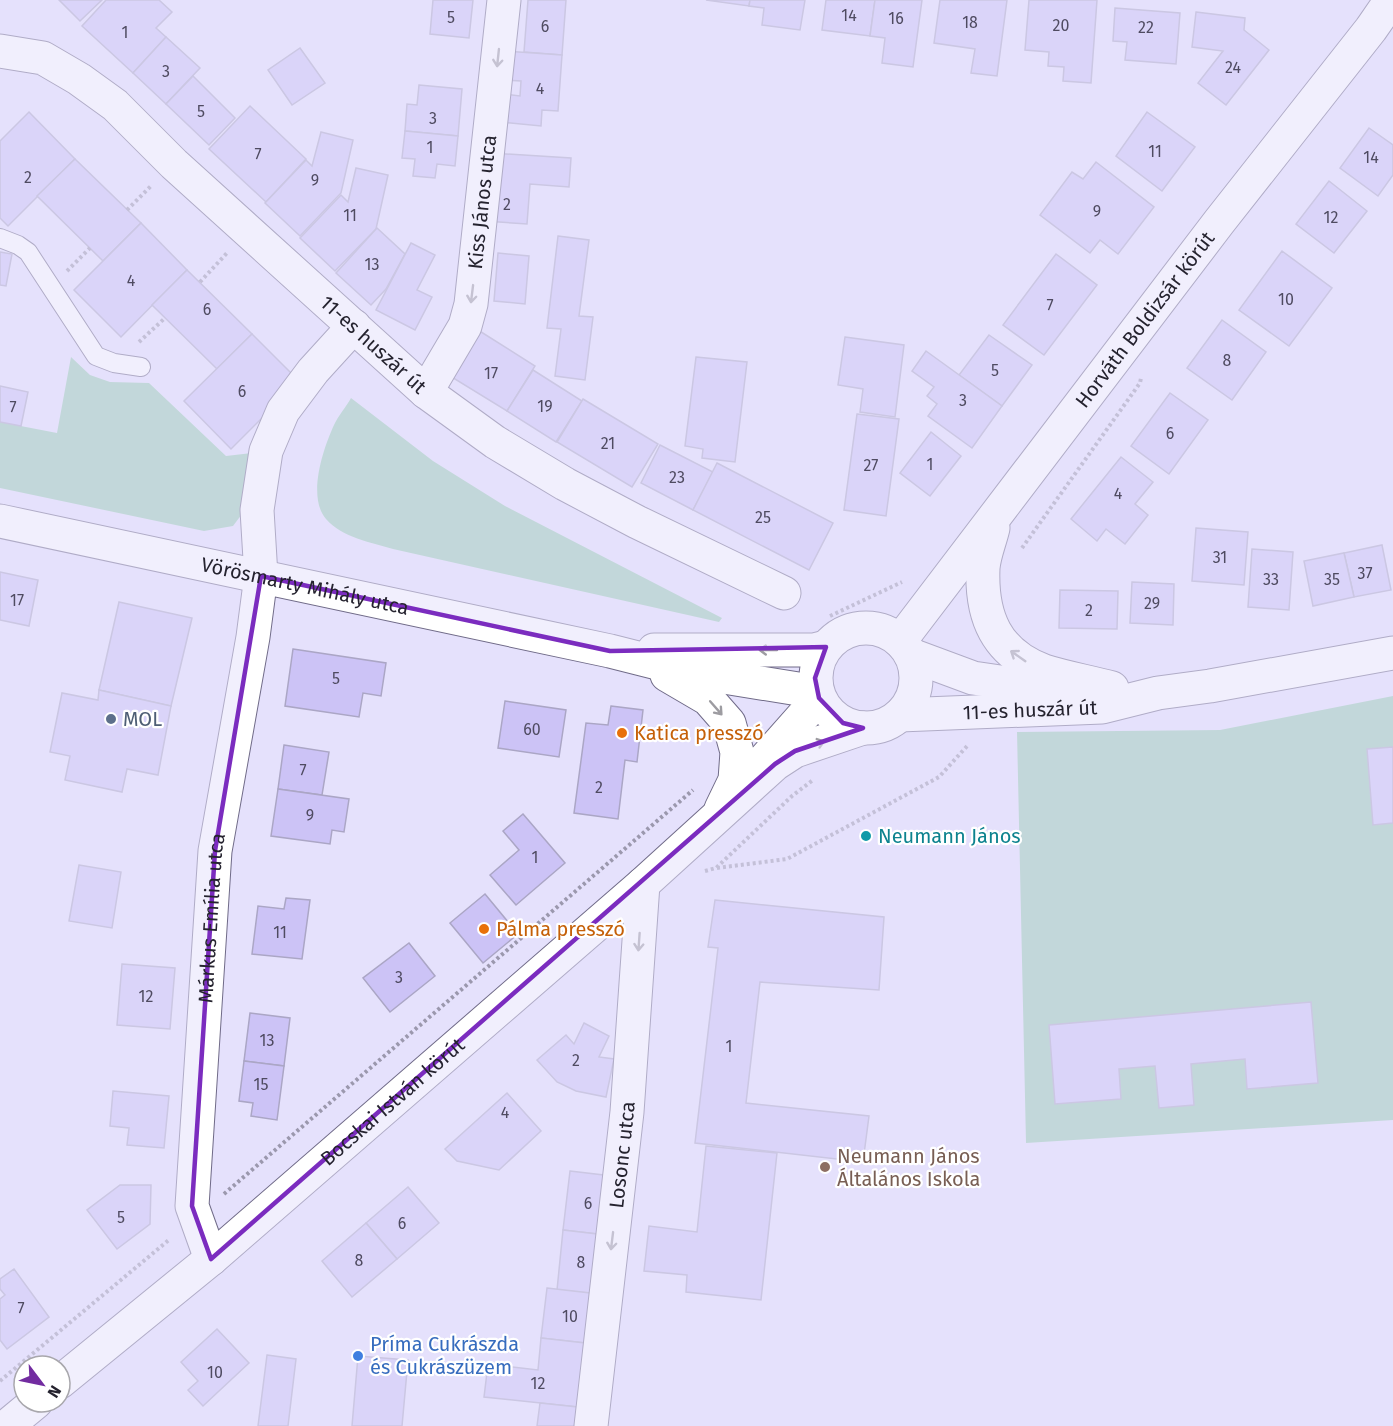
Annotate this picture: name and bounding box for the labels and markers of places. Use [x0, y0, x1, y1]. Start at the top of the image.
place label: MOL [123, 707, 162, 731]
marker: MOL [104, 712, 118, 726]
place label: Katica presszó [634, 721, 764, 745]
marker: Katica presszó [615, 726, 629, 740]
place label: Neumann János [878, 824, 1021, 848]
marker: Neumann János [859, 829, 873, 843]
place label: Pálma presszó [496, 917, 625, 941]
marker: Pálma presszó [477, 922, 491, 936]
place label: Neumann János Általános Iskola [837, 1144, 980, 1191]
marker: Neumann János Általános Iskola [818, 1160, 832, 1174]
place label: Príma Cukrászda és Cukrászüzem [370, 1332, 519, 1379]
marker: Príma Cukrászda és Cukrászüzem [351, 1349, 365, 1363]

